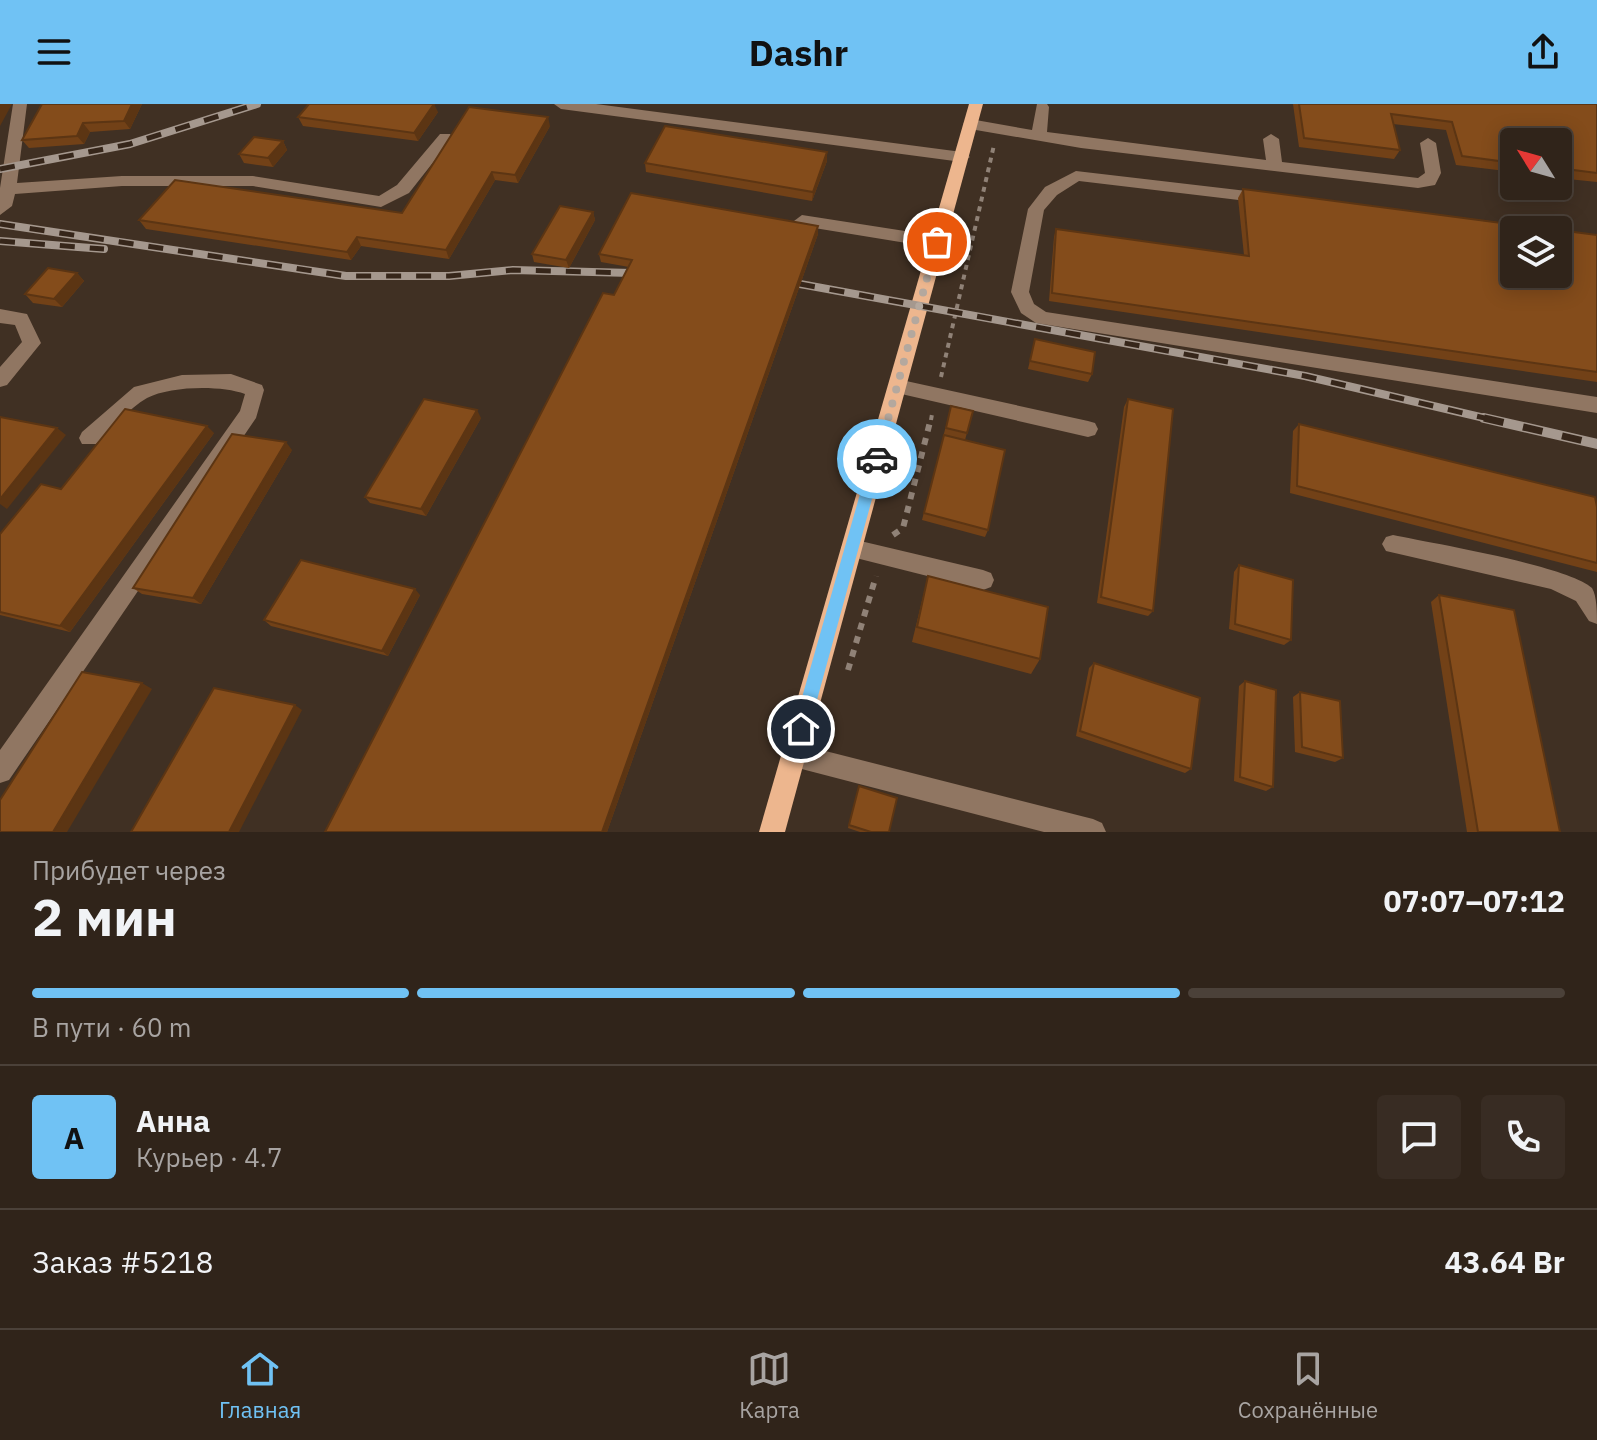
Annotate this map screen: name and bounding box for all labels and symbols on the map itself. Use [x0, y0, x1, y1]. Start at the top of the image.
north arrow [1500, 128, 1572, 200]
pin [903, 208, 971, 276]
courier [837, 419, 917, 499]
pin [767, 695, 835, 763]

